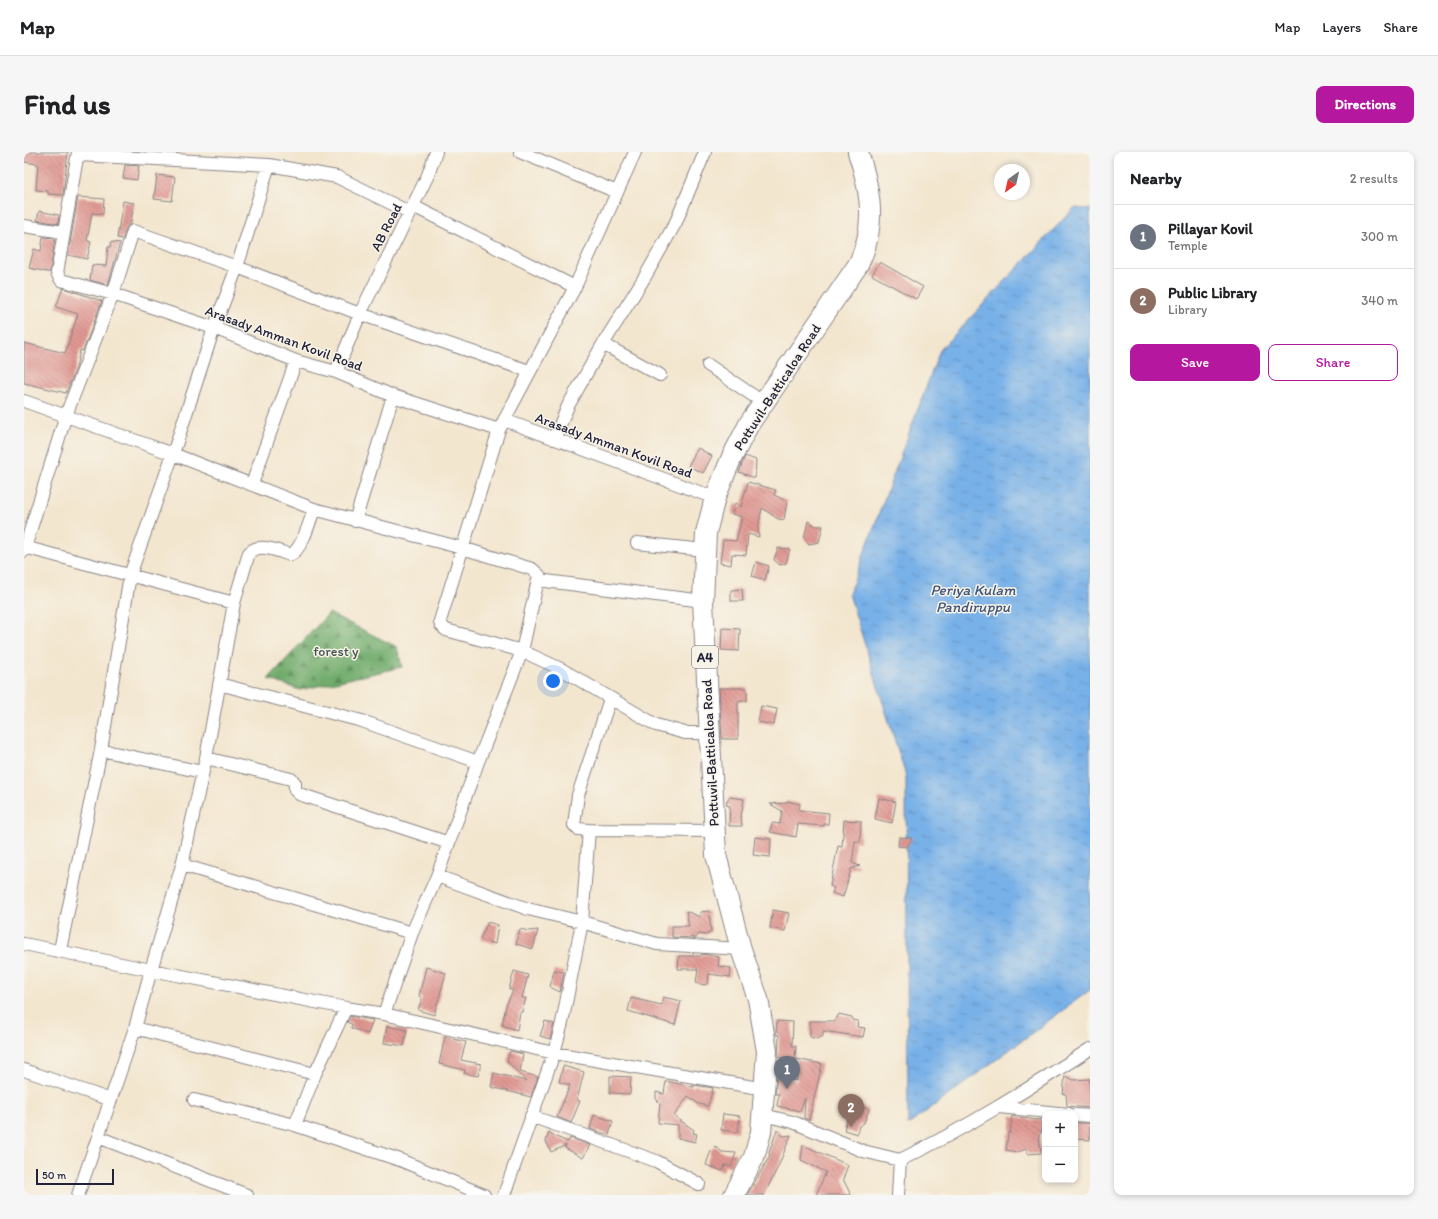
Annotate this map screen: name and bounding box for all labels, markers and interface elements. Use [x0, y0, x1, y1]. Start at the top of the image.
text: Map [20, 16, 55, 39]
text: Map [1275, 19, 1300, 36]
text: Layers [1322, 19, 1361, 36]
text: Share [1383, 19, 1418, 36]
button: Directions [1316, 86, 1414, 123]
text: Find us [24, 87, 111, 121]
north arrow [994, 164, 1030, 200]
text: Nearby [1130, 168, 1182, 188]
text: 2 results [1350, 171, 1398, 186]
street label: AB Road [367, 200, 406, 254]
text: Pillayar Kovil [1168, 220, 1253, 238]
text: 1 [1140, 229, 1146, 244]
text: 300 m [1361, 229, 1398, 244]
text: Temple [1168, 238, 1207, 253]
text: Public Library [1168, 284, 1257, 302]
text: 2 [1140, 293, 1146, 308]
text: 340 m [1361, 293, 1398, 308]
street label: Arasady Amman Kovil Road [203, 302, 365, 375]
text: Library [1168, 302, 1207, 317]
street label: Pottuvil-Batticaloa Road [730, 321, 825, 454]
button: Save [1130, 344, 1260, 381]
button: Share [1268, 344, 1398, 381]
street label: Arasady Amman Kovil Road [533, 409, 695, 482]
water label: Periya Kulam Pandiruppu [930, 581, 1016, 616]
park label: forest y [313, 643, 359, 660]
road number: A4 [692, 646, 718, 668]
your location [543, 671, 563, 691]
street label: Pottuvil-Batticaloa Road [698, 679, 723, 827]
pin: 1 [774, 1056, 800, 1089]
pin: 2 [838, 1094, 864, 1127]
map controls [1042, 1111, 1078, 1183]
button: + [1042, 1111, 1078, 1147]
button: − [1042, 1147, 1078, 1183]
scale bar [36, 1167, 114, 1186]
text: 50 m [42, 1169, 66, 1182]

